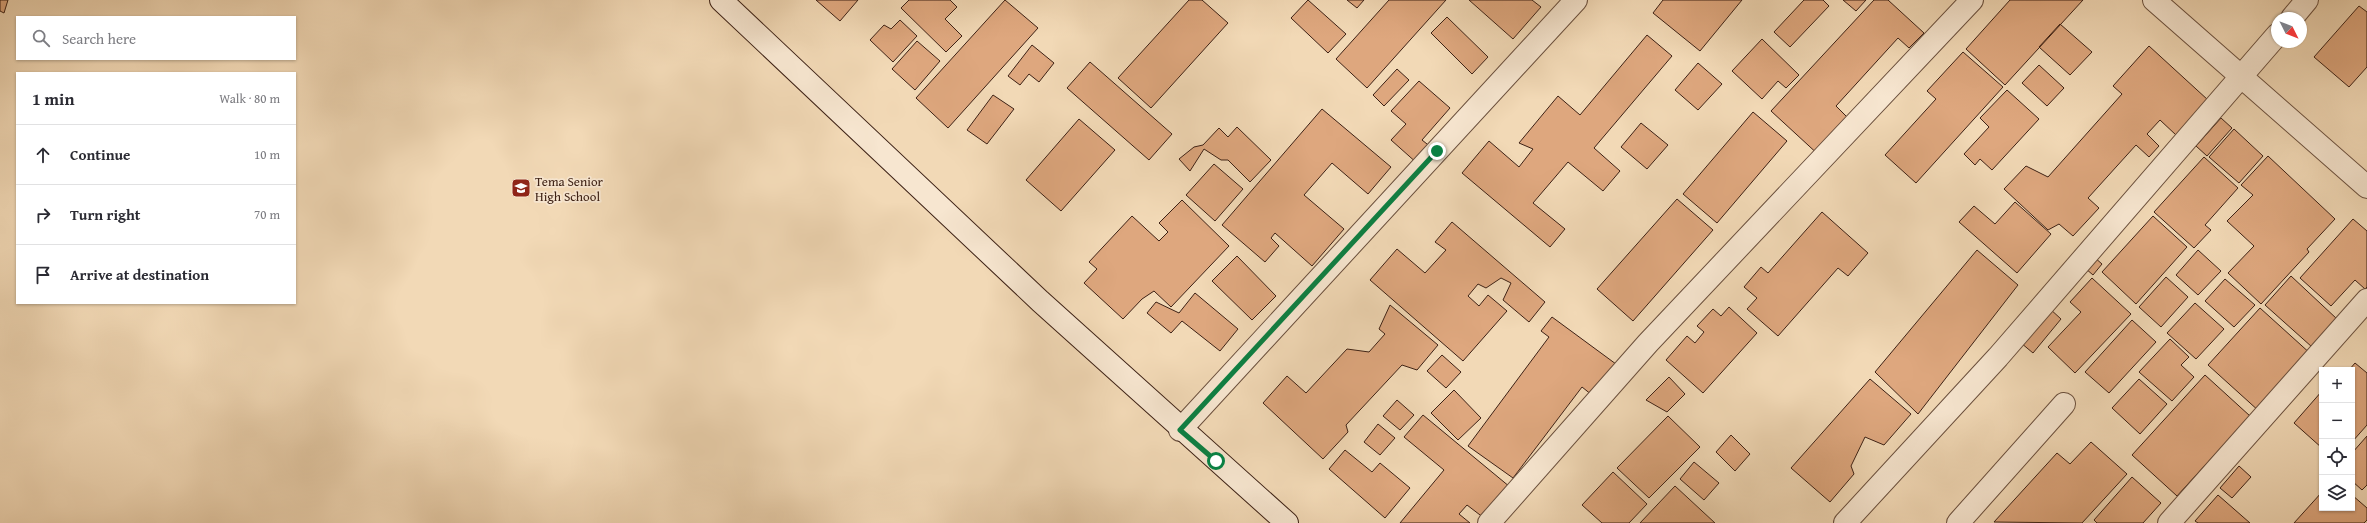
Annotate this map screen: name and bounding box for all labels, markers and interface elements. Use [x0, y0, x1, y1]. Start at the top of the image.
north arrow [2271, 12, 2307, 48]
search box [16, 16, 296, 60]
icon: search [30, 27, 52, 49]
text: Search here [62, 28, 136, 49]
text: 1 min [32, 86, 74, 111]
text: Walk · 80 m [219, 89, 280, 108]
route end [1428, 142, 1446, 160]
icon: ahead [32, 144, 54, 166]
text: Continue [70, 144, 131, 165]
text: 10 m [254, 145, 280, 164]
place label: Tema Senior High School [535, 172, 604, 206]
school or university icon: Tema Senior High School [510, 177, 532, 199]
icon: right [32, 204, 54, 226]
text: Turn right [70, 204, 141, 225]
text: 70 m [254, 205, 280, 224]
icon: arrive [32, 264, 54, 286]
text: Arrive at destination [70, 264, 209, 285]
map controls [2319, 367, 2355, 511]
button: + [2319, 367, 2355, 403]
button: − [2319, 403, 2355, 439]
button: locate [2319, 439, 2355, 475]
route start [1207, 452, 1225, 470]
button: layers [2319, 475, 2355, 511]

